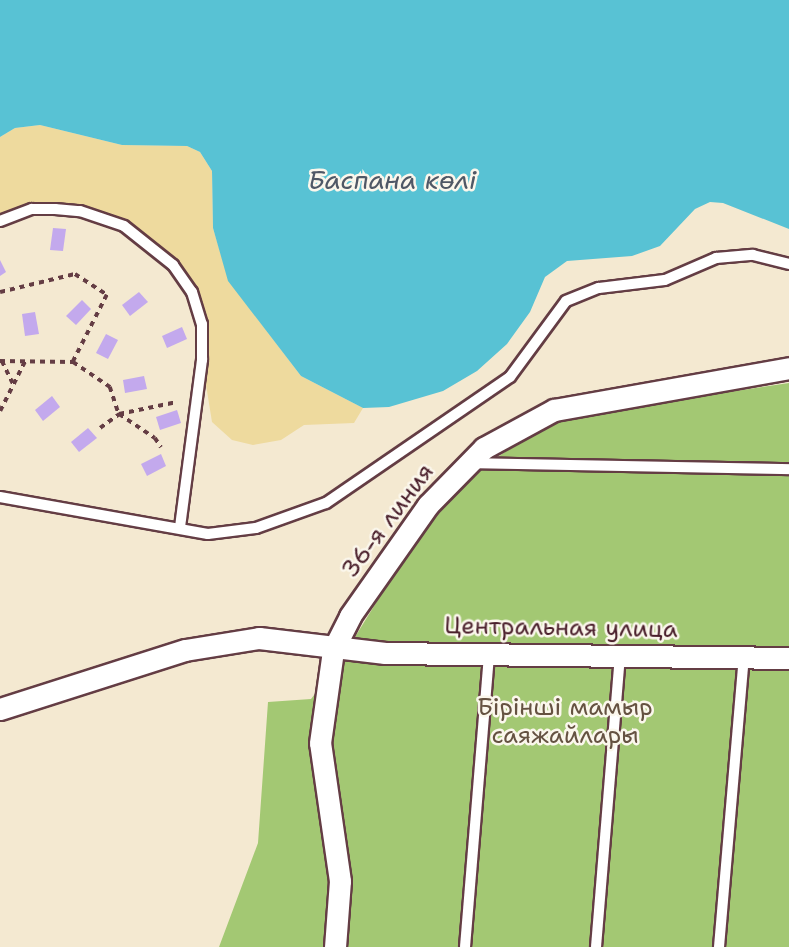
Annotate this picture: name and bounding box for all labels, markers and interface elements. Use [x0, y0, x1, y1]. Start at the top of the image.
water label: Баспана көлі [308, 164, 476, 196]
street label: 36-я линия [336, 458, 440, 584]
street label: Центральная улица [444, 612, 678, 644]
park label: Бірінші мамыр саяжайлары [477, 694, 653, 750]

